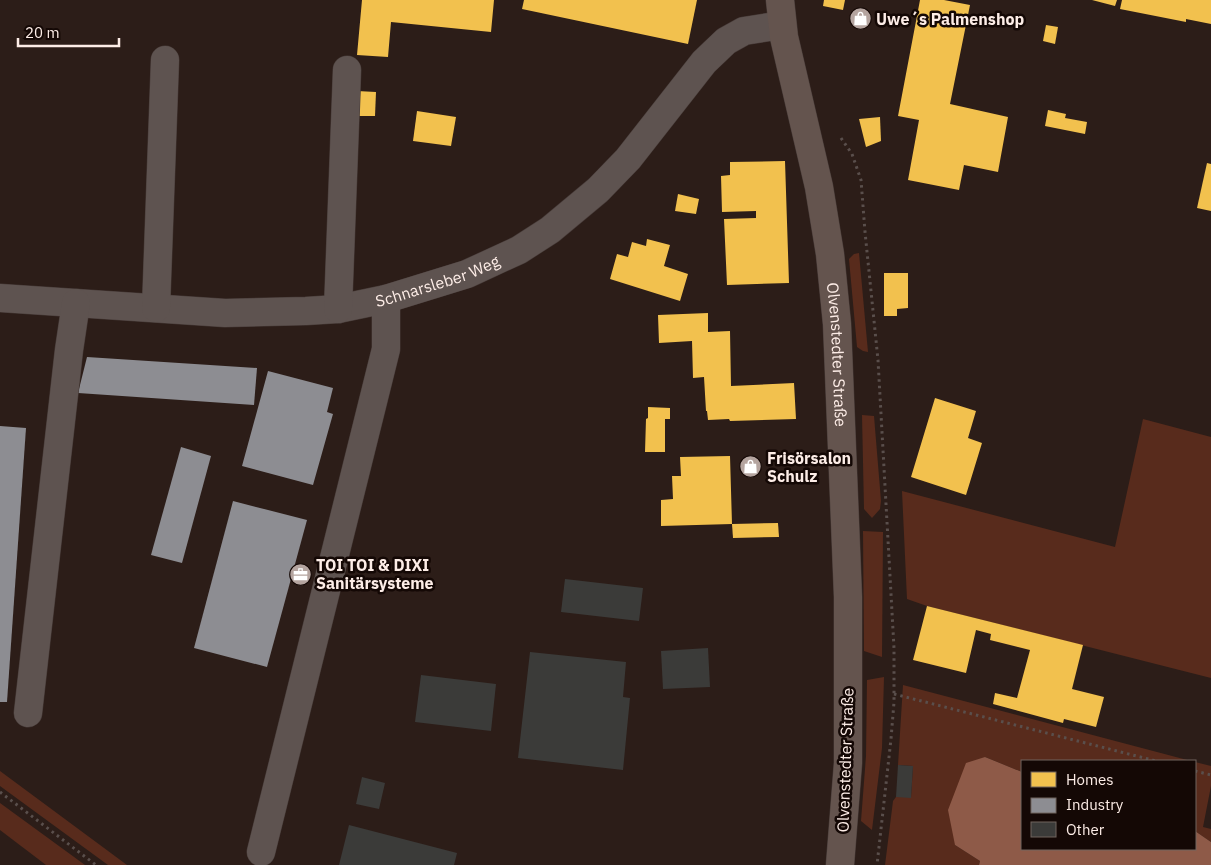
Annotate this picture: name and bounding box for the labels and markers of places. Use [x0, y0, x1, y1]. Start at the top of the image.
shop icon: Uwe´s Palmenshop [848, 7, 872, 31]
place label: Uwe´s Palmenshop [876, 9, 1024, 29]
place label: Frisörsalon Schulz [767, 448, 851, 486]
shop icon: Frisörsalon Schulz [739, 455, 763, 479]
place label: TOI TOI & DIXI Sanitärsysteme [316, 555, 434, 593]
office icon: TOI TOI & DIXI Sanitärsysteme [288, 562, 312, 586]

